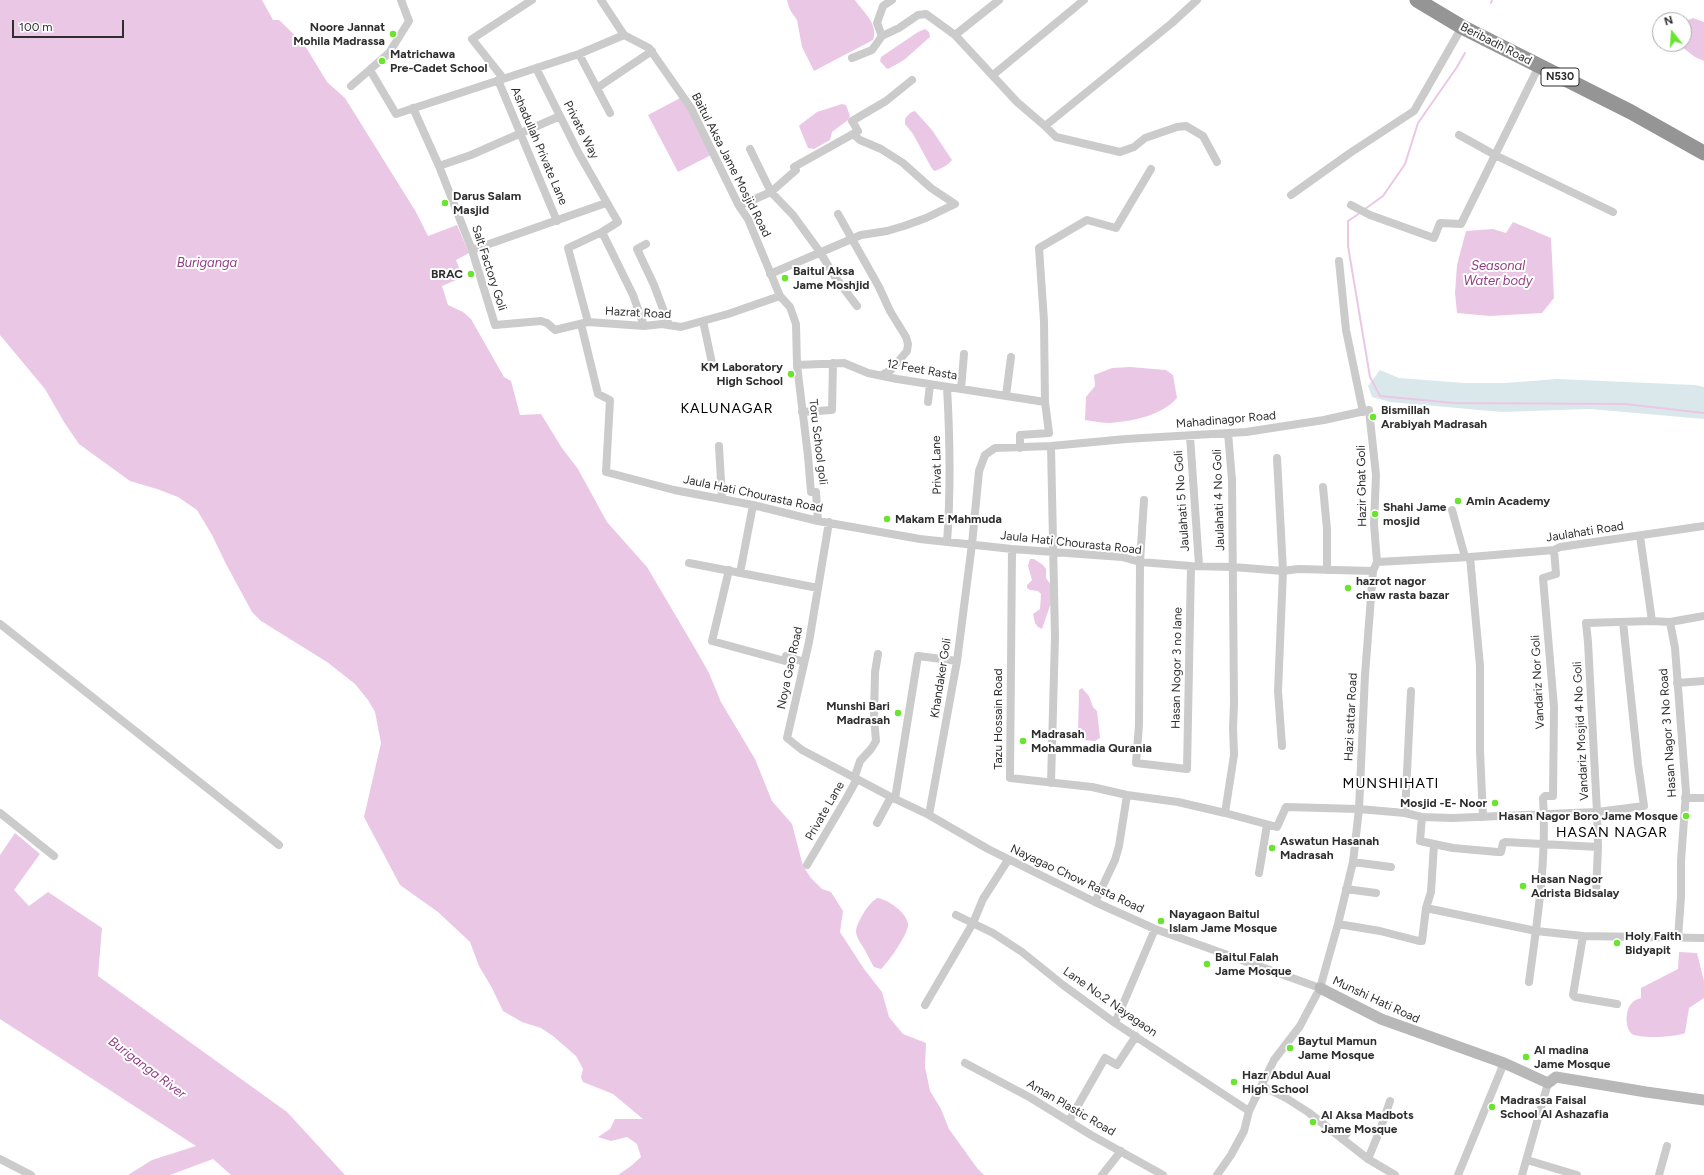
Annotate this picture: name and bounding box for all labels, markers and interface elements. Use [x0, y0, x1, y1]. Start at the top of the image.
scale bar [14, 12, 126, 38]
north arrow [1652, 12, 1692, 52]
text: N [1663, 14, 1675, 28]
text: 100 m [19, 20, 53, 34]
place label: Noore Jannat Mohila Madrassa [293, 20, 385, 48]
street label: Beribadh Road [1458, 20, 1534, 68]
marker: Noore Jannat Mohila Madrassa [388, 29, 398, 39]
place label: Matrichawa Pre-Cadet School [390, 47, 487, 75]
marker: Matrichawa Pre-Cadet School [377, 56, 387, 66]
road number: N530 [1541, 68, 1579, 86]
street label: Ashadullah Private Lane [508, 85, 570, 207]
street label: Baitul Aksa Jame Mosjid Road [688, 90, 774, 240]
street label: Private Way [560, 99, 602, 161]
place label: Darus Salam Masjid [453, 189, 521, 217]
marker: Darus Salam Masjid [440, 198, 450, 208]
street label: Salt Factory Goli [468, 223, 510, 313]
water label: Buriganga [177, 255, 237, 271]
water label: Seasonal Water body [1464, 258, 1532, 289]
place label: Baitul Aksa Jame Moshjid [793, 264, 869, 292]
place label: BRAC [431, 267, 463, 281]
marker: BRAC [466, 269, 476, 279]
marker: Baitul Aksa Jame Moshjid [780, 273, 790, 283]
street label: Hazrat Road [605, 304, 671, 322]
street label: 12 Feet Rasta [886, 357, 958, 383]
place label: KM Laboratory High School [701, 360, 783, 388]
marker: KM Laboratory High School [786, 369, 796, 379]
street label: Toru School goli [806, 398, 830, 486]
district label: KALUNAGAR [681, 401, 773, 417]
place label: Bismillah Arabiyah Madrasah [1381, 403, 1487, 431]
street label: Mahadinagor Road [1175, 408, 1277, 432]
marker: Bismillah Arabiyah Madrasah [1368, 412, 1378, 422]
street label: Privat Lane [929, 435, 945, 495]
street label: Hazir Ghat Goli [1354, 445, 1370, 527]
street label: Jaulahati 4 No Goli [1210, 449, 1228, 551]
street label: Jaulahati 5 No Goli [1171, 450, 1193, 552]
street label: Jaula Hati Chourasta Road [682, 472, 824, 516]
place label: Amin Academy [1466, 494, 1550, 508]
marker: Amin Academy [1453, 496, 1463, 506]
place label: Shahi Jame mosjid [1383, 500, 1446, 528]
marker: Shahi Jame mosjid [1370, 509, 1380, 519]
place label: Makam E Mahmuda [895, 512, 1002, 526]
marker: Makam E Mahmuda [882, 514, 892, 524]
street label: Jaulahati Road [1545, 519, 1625, 545]
street label: Jaula Hati Chourasta Road [1000, 528, 1142, 558]
place label: hazrot nagor chaw rasta bazar [1356, 574, 1449, 602]
marker: hazrot nagor chaw rasta bazar [1343, 583, 1353, 593]
street label: Hasan Nogor 3 no lane [1169, 607, 1185, 729]
street label: Noya Gao Road [774, 625, 806, 711]
street label: Vandariz Nor Goli [1528, 635, 1548, 729]
street label: Khandaker Goli [928, 637, 954, 719]
street label: Vandariz Mosjid 4 No Goli [1570, 661, 1592, 801]
street label: Hasan Nagor 3 No Road [1656, 668, 1680, 798]
street label: Tazu Hossain Road [991, 669, 1005, 769]
street label: Hazi sattar Road [1341, 673, 1361, 761]
place label: Munshi Bari Madrasah [826, 699, 890, 727]
marker: Munshi Bari Madrasah [893, 708, 903, 718]
place label: Madrasah Mohammadia Qurania [1031, 727, 1152, 755]
marker: Madrasah Mohammadia Qurania [1018, 736, 1028, 746]
district label: MUNSHIHATI [1343, 776, 1439, 792]
street label: Private Lane [802, 779, 848, 843]
place label: Mosjid -E- Noor [1400, 796, 1487, 810]
marker: Mosjid -E- Noor [1490, 798, 1500, 808]
place label: Hasan Nagor Boro Jame Mosque [1499, 809, 1678, 823]
marker: Hasan Nagor Boro Jame Mosque [1681, 811, 1691, 821]
district label: HASAN NAGAR [1556, 825, 1668, 841]
place label: Aswatun Hasanah Madrasah [1280, 834, 1379, 862]
street label: Nayagao Chow Rasta Road [1008, 842, 1146, 916]
marker: Aswatun Hasanah Madrasah [1267, 843, 1277, 853]
place label: Hasan Nagor Adrista Bidsalay [1531, 872, 1620, 900]
marker: Hasan Nagor Adrista Bidsalay [1518, 881, 1528, 891]
place label: Nayagaon Baitul Islam Jame Mosque [1169, 907, 1277, 935]
marker: Nayagaon Baitul Islam Jame Mosque [1156, 916, 1166, 926]
place label: Holy Faith Bidyapit [1625, 929, 1681, 957]
marker: Holy Faith Bidyapit [1612, 938, 1622, 948]
place label: Baitul Falah Jame Mosque [1215, 950, 1291, 978]
marker: Baitul Falah Jame Mosque [1202, 959, 1212, 969]
street label: Lane No.2 Nayagaon [1060, 964, 1160, 1040]
street label: Munshi Hati Road [1330, 973, 1422, 1027]
water label: Buriganga River [105, 1034, 189, 1102]
place label: Baytul Mamun Jame Mosque [1298, 1034, 1377, 1062]
marker: Baytul Mamun Jame Mosque [1285, 1043, 1295, 1053]
place label: Al madina Jame Mosque [1534, 1043, 1610, 1071]
marker: Al madina Jame Mosque [1521, 1052, 1531, 1062]
place label: Hazr Abdul Aual High School [1242, 1068, 1331, 1096]
street label: Aman Plastic Road [1024, 1077, 1118, 1139]
marker: Hazr Abdul Aual High School [1229, 1077, 1239, 1087]
place label: Madrassa Faisal School Al Ashazafia [1500, 1093, 1609, 1121]
marker: Madrassa Faisal School Al Ashazafia [1487, 1102, 1497, 1112]
place label: Al Aksa Madbots Jame Mosque [1321, 1108, 1414, 1136]
marker: Al Aksa Madbots Jame Mosque [1308, 1117, 1318, 1127]

